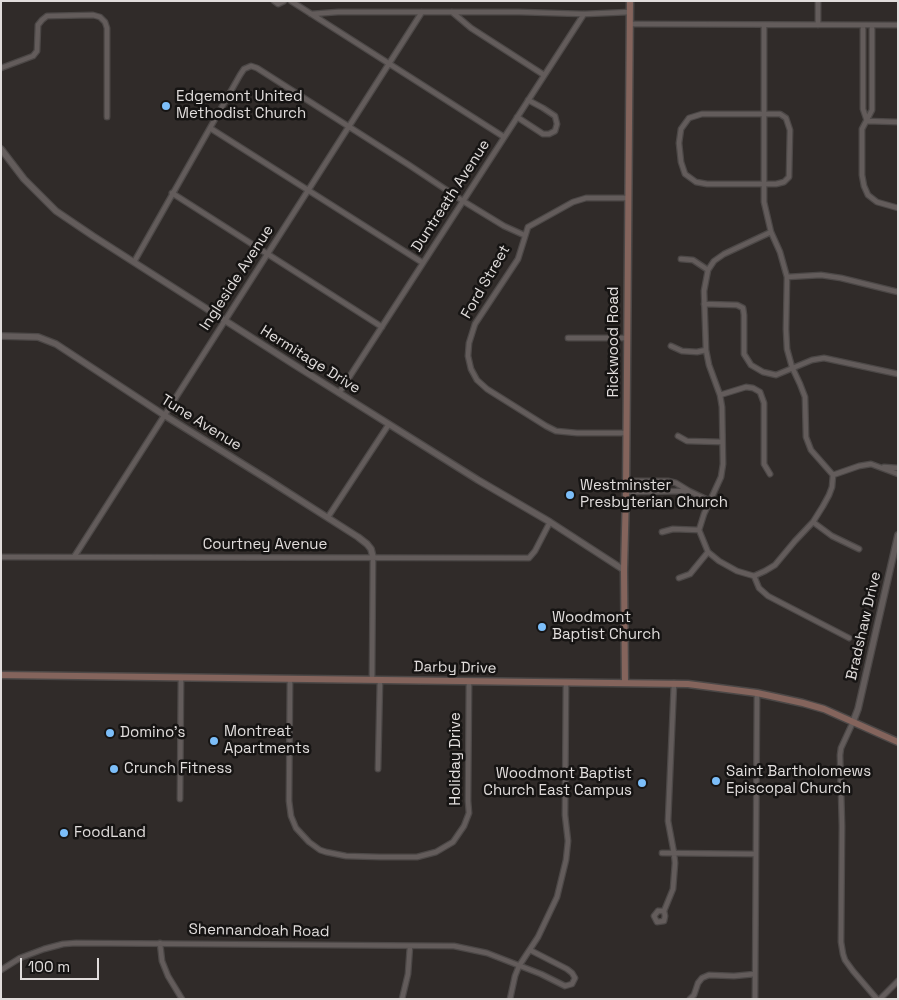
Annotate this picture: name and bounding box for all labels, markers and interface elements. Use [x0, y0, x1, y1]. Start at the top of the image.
place label: Edgemont United Methodist Church [176, 88, 306, 123]
marker: Edgemont United Methodist Church [160, 100, 172, 112]
street label: Duntreath Avenue [408, 136, 494, 256]
street label: Ingleside Avenue [196, 222, 278, 334]
street label: Ford Street [458, 242, 514, 322]
street label: Rickwood Road [605, 287, 623, 397]
street label: Hermitage Drive [257, 322, 363, 398]
street label: Tune Avenue [157, 391, 245, 455]
place label: Westminster Presbyterian Church [580, 477, 728, 512]
marker: Westminster Presbyterian Church [564, 489, 576, 501]
street label: Courtney Avenue [203, 536, 327, 554]
street label: Bradshaw Drive [843, 570, 885, 682]
place label: Woodmont Baptist Church [552, 609, 660, 644]
marker: Woodmont Baptist Church [536, 621, 548, 633]
street label: Darby Drive [413, 658, 497, 678]
street label: Holiday Drive [447, 712, 465, 806]
place label: Montreat Apartments [224, 723, 310, 758]
place label: Domino's [120, 724, 185, 742]
marker: Domino's [104, 727, 116, 739]
marker: Montreat Apartments [208, 735, 220, 747]
place label: Crunch Fitness [124, 760, 232, 778]
marker: Crunch Fitness [108, 763, 120, 775]
place label: Saint Bartholomews Episcopal Church [726, 763, 871, 798]
place label: Woodmont Baptist Church East Campus [483, 765, 632, 800]
marker: Saint Bartholomews Episcopal Church [710, 775, 722, 787]
marker: Woodmont Baptist Church East Campus [636, 777, 648, 789]
place label: FoodLand [74, 824, 146, 842]
marker: FoodLand [58, 827, 70, 839]
street label: Shennandoah Road [188, 921, 330, 941]
scale bar [22, 948, 101, 980]
text: 100 m [28, 957, 70, 976]

